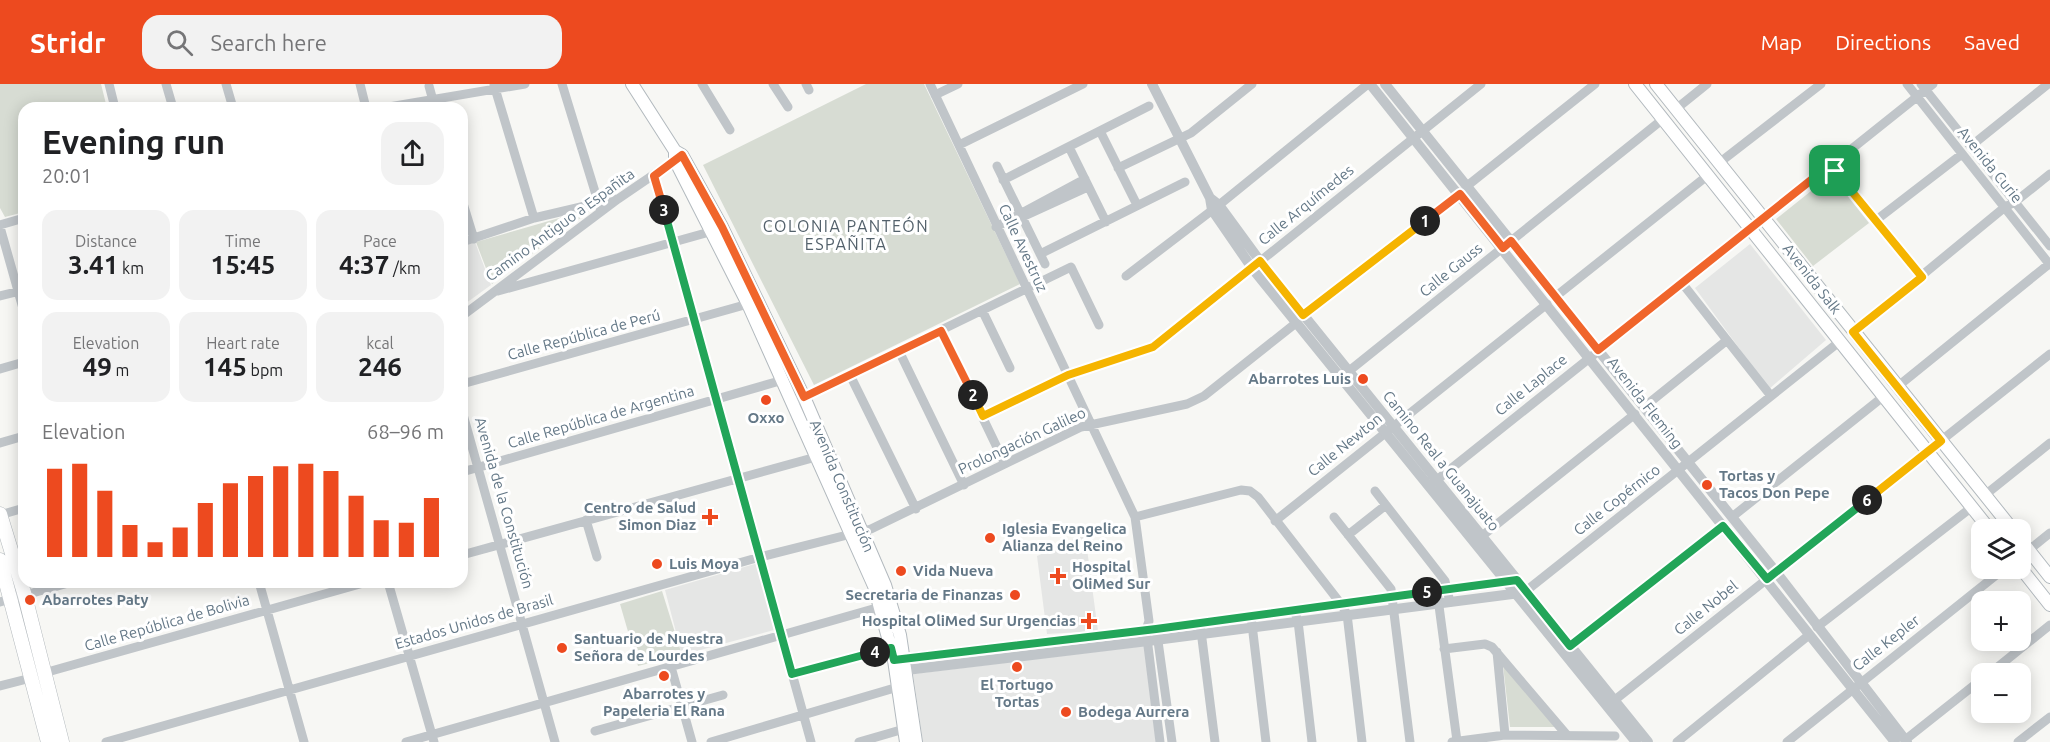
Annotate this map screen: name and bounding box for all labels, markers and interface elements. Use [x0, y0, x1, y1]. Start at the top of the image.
search box [142, 15, 562, 69]
icon: search [163, 26, 196, 59]
text: Stridr [30, 27, 106, 58]
text: Search here [211, 30, 327, 55]
text: Map [1761, 30, 1802, 54]
text: Directions [1835, 30, 1931, 54]
text: Saved [1964, 30, 2020, 54]
button: share [381, 122, 444, 185]
text: Evening run [42, 123, 225, 160]
street label: Avenida Curie [1955, 123, 2026, 206]
pin [1809, 145, 1860, 196]
icon: arrive [1818, 154, 1851, 187]
street label: Calle Arquímedes [1255, 161, 1357, 248]
text: 20:01 [42, 164, 92, 187]
street label: Camino Antiguo a Españita [482, 165, 637, 284]
pin: 3 [649, 195, 679, 225]
text: 3 [659, 201, 669, 219]
street label: Calle Avestruz [996, 201, 1051, 295]
pin: 1 [1410, 206, 1440, 236]
text: 1 [1420, 212, 1430, 230]
district label: COLONIA PANTEÓN ESPAÑITA [763, 216, 929, 253]
text: Distance [75, 232, 137, 250]
text: Time [225, 232, 261, 250]
text: Pace [363, 232, 397, 250]
street label: Calle Gauss [1416, 239, 1485, 300]
street label: Avenida Salk [1780, 240, 1845, 317]
text: 3.41 [68, 250, 118, 279]
text: 15:45 [210, 250, 276, 279]
text: 4:37 [339, 250, 389, 279]
text: km [118, 259, 144, 277]
text: /km [389, 259, 421, 277]
street label: Calle República de Perú [506, 306, 662, 363]
text: Elevation [73, 334, 139, 352]
text: Heart rate [206, 334, 280, 352]
text: kcal [366, 334, 394, 352]
street label: Calle Laplace [1491, 350, 1570, 419]
text: 49 [83, 352, 112, 381]
text: 145 [203, 352, 247, 381]
text: 246 [358, 352, 402, 381]
street label: Avenida Fleming [1604, 354, 1686, 452]
text: m [112, 361, 129, 379]
text: bpm [247, 361, 283, 379]
place label: Abarrotes Luis [1248, 370, 1351, 387]
marker: Abarrotes Luis [1356, 372, 1370, 386]
pin: 2 [958, 380, 988, 410]
street label: Calle República de Argentina [506, 382, 696, 451]
text: 2 [968, 386, 978, 404]
street label: Camino Real a Guanajuato [1380, 387, 1503, 534]
marker: Oxxo [759, 393, 773, 407]
street label: Prolongación Galileo [955, 404, 1088, 478]
place label: Oxxo [747, 409, 785, 426]
street label: Calle Newton [1304, 410, 1385, 480]
street label: Avenida de la Constitución [472, 415, 537, 591]
street label: Avenida Constitución [807, 417, 878, 555]
text: Elevation [42, 420, 125, 443]
text: 68–96 m [367, 420, 444, 443]
street label: Calle Copérnico [1570, 461, 1663, 539]
place label: Tortas y Tacos Don Pepe [1719, 467, 1830, 501]
marker: Tortas y Tacos Don Pepe [1700, 478, 1714, 492]
pin: 6 [1852, 485, 1882, 515]
text: 6 [1862, 491, 1872, 509]
place label: Centro de Salud Simon Diaz [584, 499, 696, 533]
marker: Centro de Salud Simon Diaz [701, 508, 719, 526]
map controls [1971, 519, 2031, 723]
button: layers [1971, 519, 2031, 579]
place label: Iglesia Evangelica Alianza del Reino [1002, 520, 1127, 554]
marker: Iglesia Evangelica Alianza del Reino [983, 531, 997, 545]
place label: Luis Moya [669, 555, 739, 572]
marker: Luis Moya [650, 557, 664, 571]
place label: Hospital OliMed Sur [1072, 558, 1151, 592]
place label: Vida Nueva [913, 562, 994, 579]
marker: Vida Nueva [894, 564, 908, 578]
marker: Hospital OliMed Sur [1049, 567, 1067, 585]
pin: 5 [1412, 577, 1442, 607]
street label: Calle Nobel [1670, 577, 1741, 638]
text: 5 [1422, 583, 1432, 601]
place label: Secretaria de Finanzas [845, 586, 1003, 603]
marker: Secretaria de Finanzas [1008, 588, 1022, 602]
place label: Abarrotes Paty [42, 591, 148, 608]
street label: Calle República de Bolivia [82, 591, 251, 654]
street label: Estados Unidos de Brasil [393, 591, 555, 652]
button: + [1971, 591, 2031, 651]
marker: Abarrotes Paty [23, 593, 37, 607]
street label: Calle Kepler [1849, 611, 1923, 674]
place label: Hospital OliMed Sur Urgencias [862, 612, 1076, 629]
marker: Hospital OliMed Sur Urgencias [1080, 612, 1098, 630]
place label: Santuario de Nuestra Señora de Lourdes [574, 630, 723, 664]
pin: 4 [860, 637, 890, 667]
marker: Santuario de Nuestra Señora de Lourdes [555, 641, 569, 655]
text: 4 [870, 643, 880, 661]
marker: El Tortugo Tortas [1010, 660, 1024, 674]
button: − [1971, 663, 2031, 723]
marker: Abarrotes y Papeleria El Rana [657, 669, 671, 683]
place label: El Tortugo Tortas [980, 676, 1054, 710]
place label: Abarrotes y Papeleria El Rana [603, 685, 725, 719]
place label: Bodega Aurrera [1078, 703, 1190, 720]
marker: Bodega Aurrera [1059, 705, 1073, 719]

